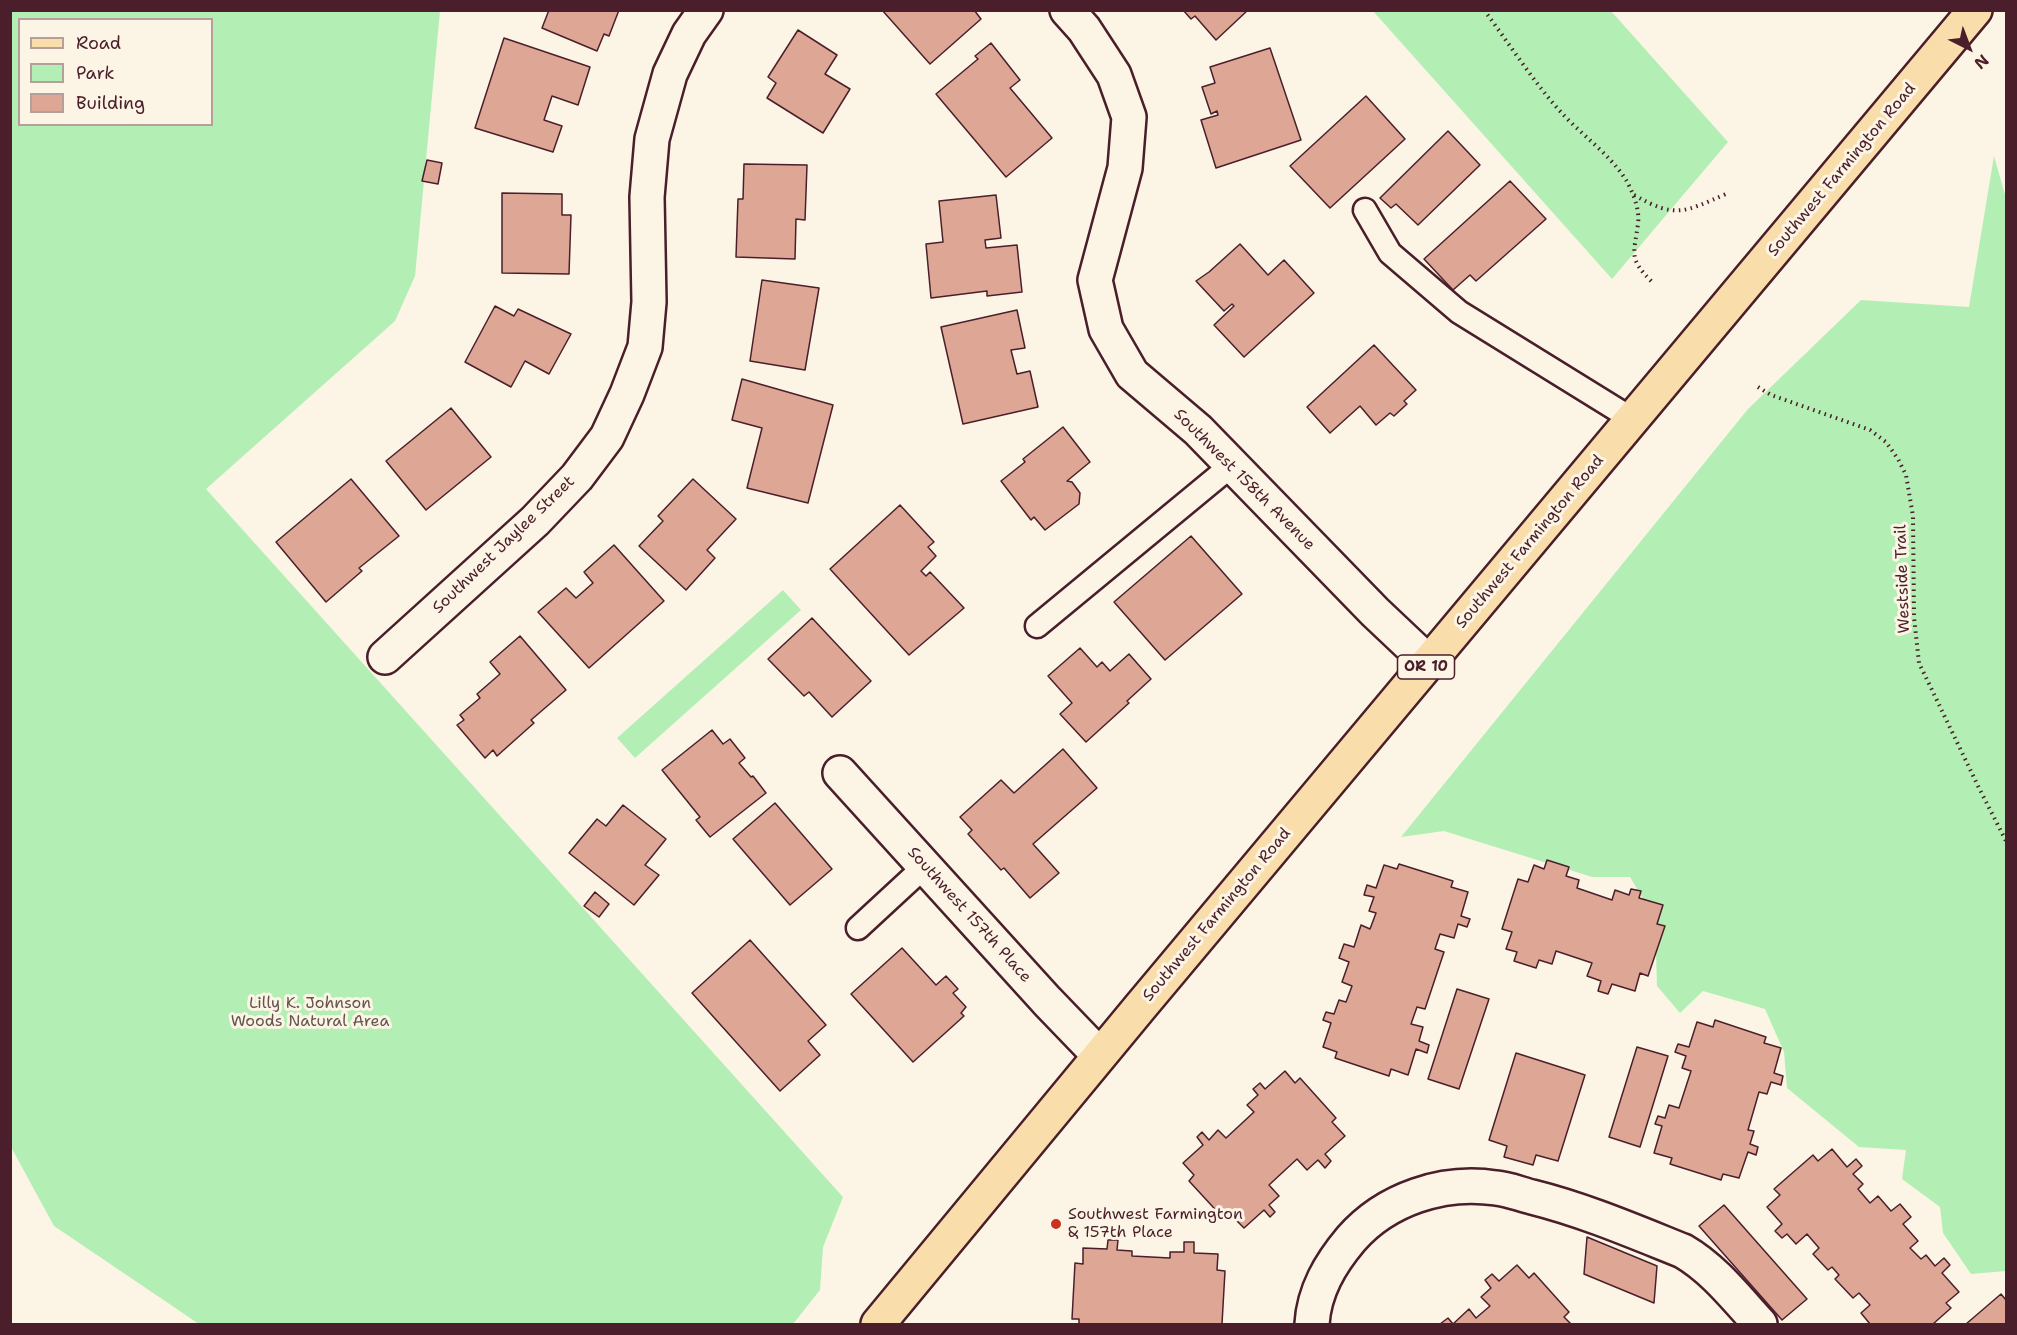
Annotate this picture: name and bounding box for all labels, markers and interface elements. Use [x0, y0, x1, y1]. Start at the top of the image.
legend [18, 18, 213, 126]
north arrow [1939, 18, 1999, 78]
text: Road [76, 31, 121, 55]
text: N [1970, 50, 1993, 74]
text: Park [76, 61, 115, 85]
street label: Southwest Farmington Road [1764, 79, 1920, 261]
text: Building [76, 91, 145, 115]
street label: Southwest 158th Avenue [1169, 405, 1319, 555]
street label: Southwest Farmington Road [1452, 451, 1608, 633]
street label: Southwest Jaylee Street [429, 472, 579, 618]
street label: Westside Trail [1892, 524, 1914, 634]
road number: OR 10 [1398, 655, 1454, 679]
street label: Southwest Farmington Road [1139, 824, 1295, 1006]
street label: Southwest 157th Place [903, 843, 1035, 987]
park label: Lilly K. Johnson Woods Natural Area [231, 994, 389, 1032]
place label: Southwest Farmington & 157th Place [1068, 1205, 1243, 1243]
marker: Southwest Farmington & 157th Place [1049, 1217, 1063, 1231]

